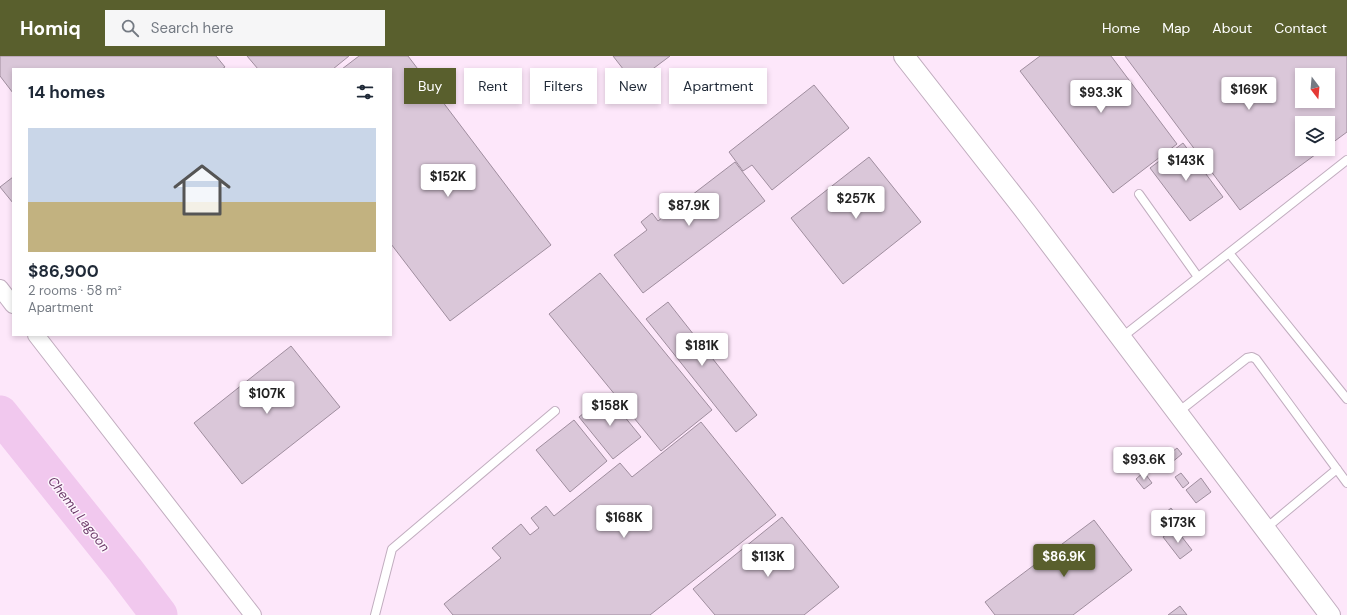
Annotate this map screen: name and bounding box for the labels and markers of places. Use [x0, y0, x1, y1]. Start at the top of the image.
pin: $169K [1221, 77, 1277, 111]
pin: $93.3K [1068, 80, 1134, 114]
pin: $143K [1158, 148, 1214, 182]
pin: $152K [420, 164, 476, 198]
pin: $257K [828, 186, 884, 220]
pin: $87.9K [656, 193, 722, 227]
pin: $181K [674, 333, 730, 367]
pin: $107K [239, 381, 295, 415]
pin: $158K [582, 393, 638, 427]
pin: $93.6K [1111, 447, 1177, 481]
pin: $168K [596, 505, 652, 539]
pin: $173K [1150, 510, 1206, 544]
pin: $113K [740, 544, 796, 578]
pin: $86.9K [1031, 544, 1097, 578]

